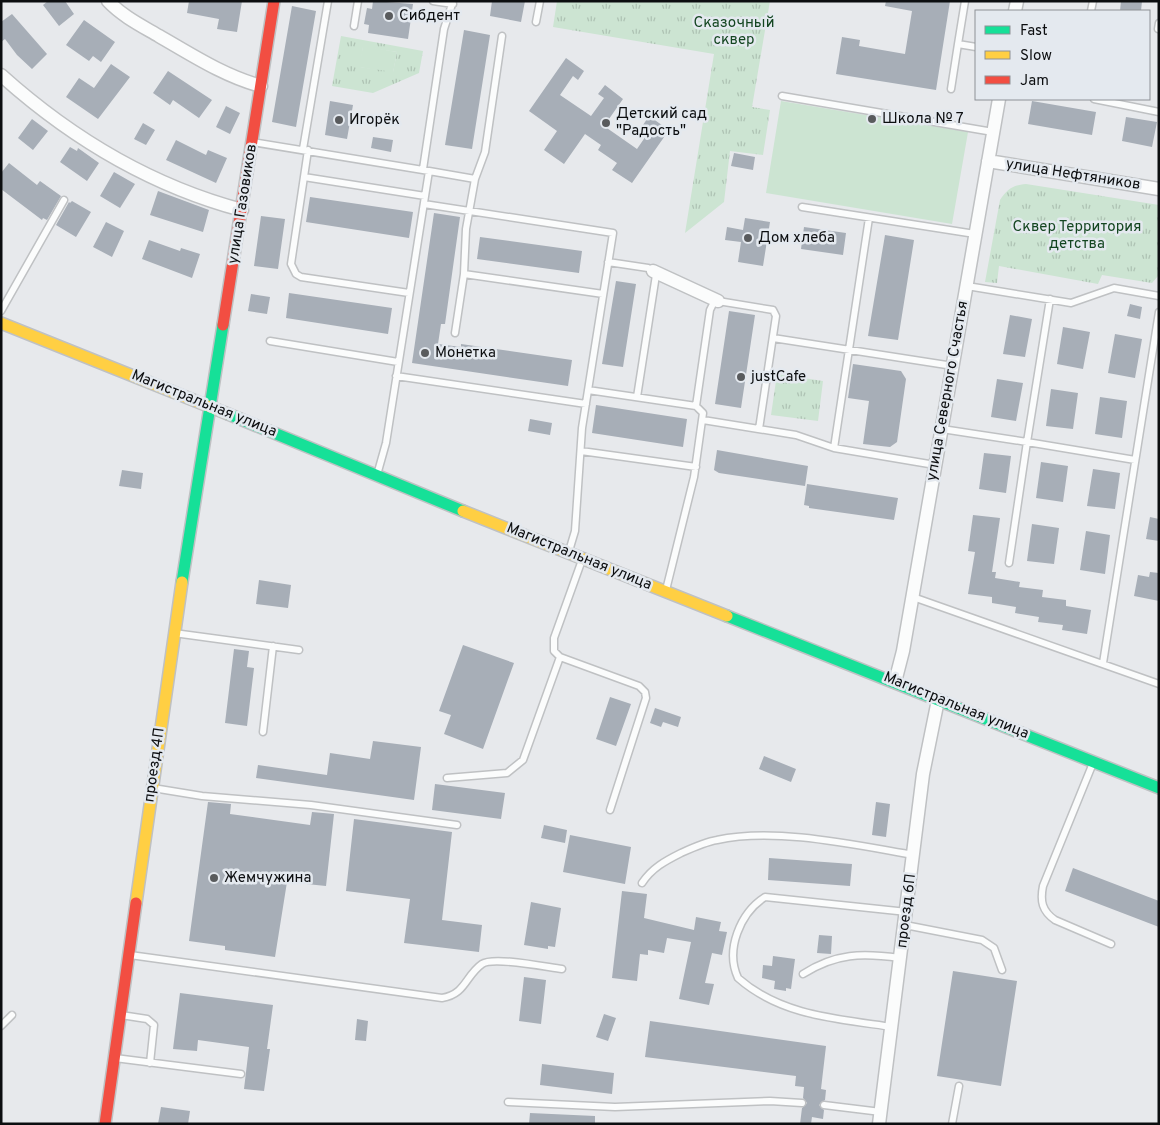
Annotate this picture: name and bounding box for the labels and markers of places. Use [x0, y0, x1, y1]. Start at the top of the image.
place label: Сибдент [399, 7, 460, 26]
marker: Сибдент [383, 10, 395, 22]
place label: Детский сад "Радость" [616, 105, 707, 141]
place label: Школа № 7 [882, 110, 964, 129]
place label: Игорёк [349, 111, 400, 130]
marker: Школа № 7 [866, 113, 878, 125]
marker: Игорёк [333, 114, 345, 126]
marker: Детский сад "Радость" [600, 117, 612, 129]
place label: Дом хлеба [758, 229, 835, 248]
marker: Дом хлеба [742, 232, 754, 244]
place label: Монетка [435, 344, 496, 363]
marker: Монетка [419, 347, 431, 359]
place label: justCafe [750, 368, 806, 387]
marker: justCafe [735, 371, 747, 383]
place label: Жемчужина [224, 869, 311, 888]
marker: Жемчужина [208, 872, 220, 884]

